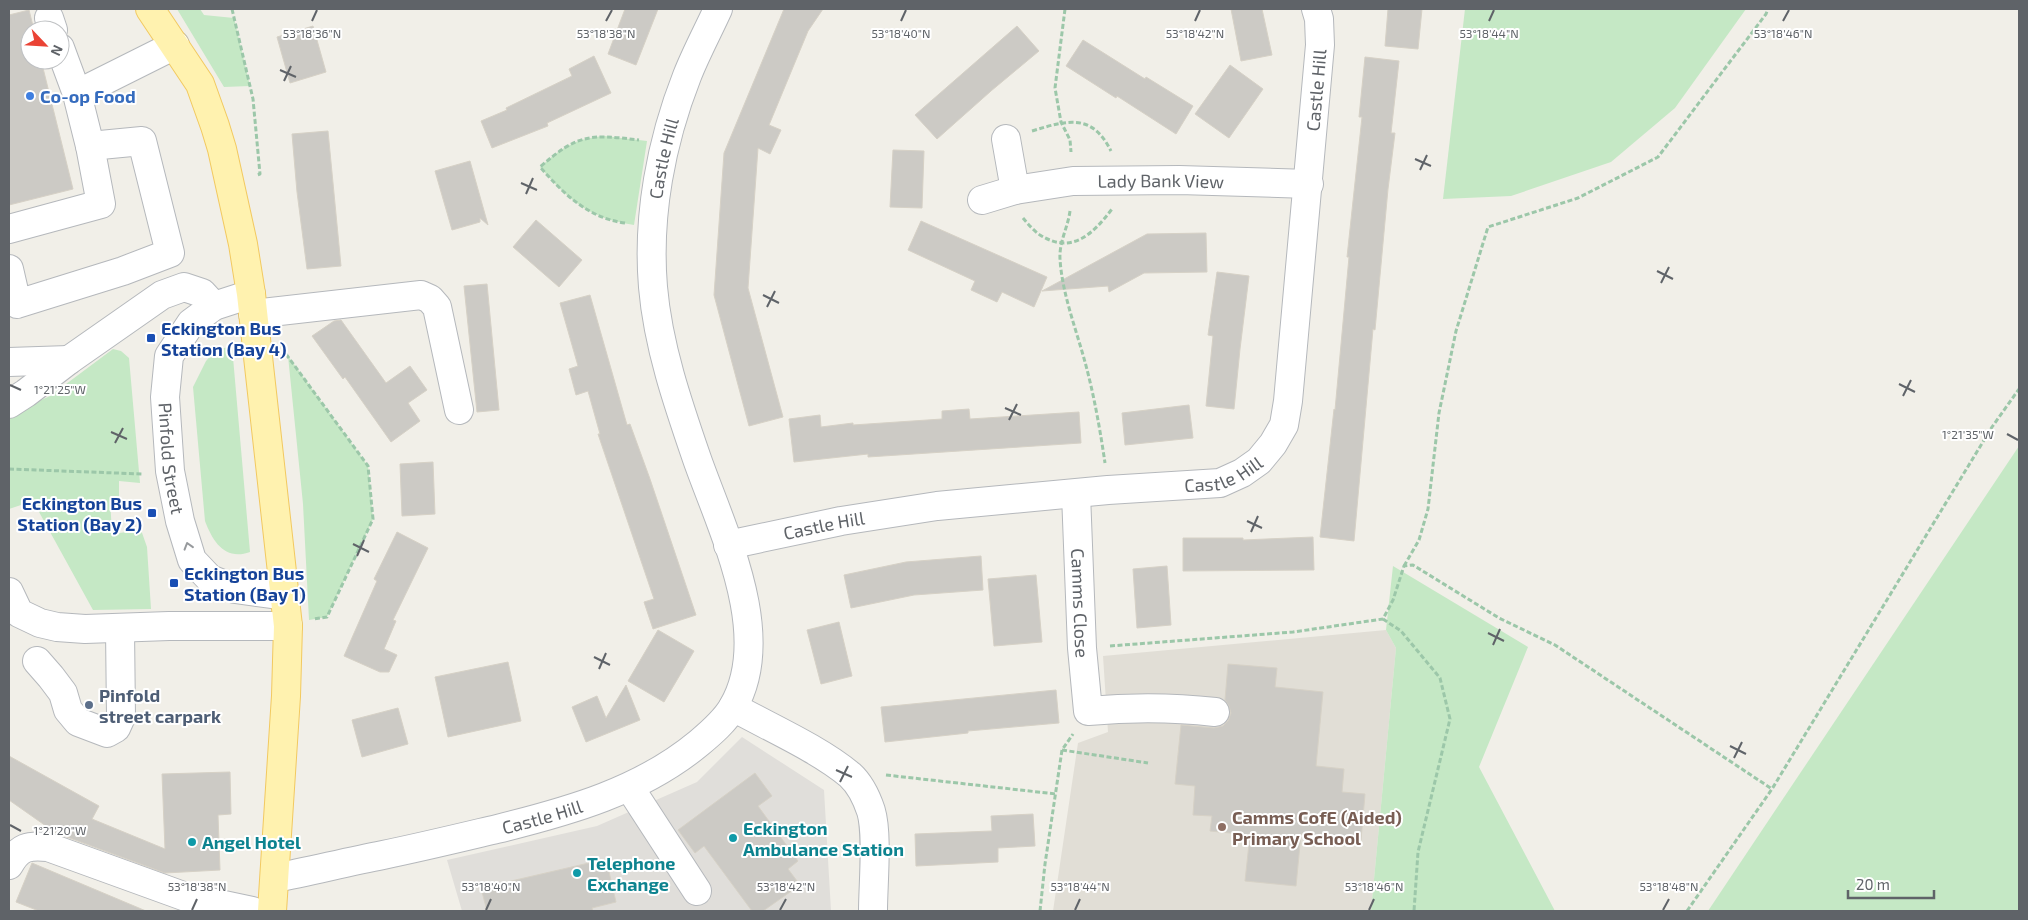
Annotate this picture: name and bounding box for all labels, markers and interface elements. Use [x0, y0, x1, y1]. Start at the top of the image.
north arrow [20, 20, 70, 70]
text: 53°18'36"N [283, 26, 341, 40]
text: 53°18'38"N [577, 26, 635, 40]
text: 53°18'40"N [871, 26, 931, 40]
text: 53°18'42"N [1166, 26, 1224, 40]
text: 53°18'44"N [1459, 26, 1519, 40]
text: 53°18'46"N [1754, 26, 1812, 40]
text: N [47, 43, 67, 59]
street label: Castle Hill [1301, 48, 1331, 132]
place label: Co-op Food [40, 85, 136, 107]
marker: Co-op Food [24, 90, 36, 102]
street label: Castle Hill [644, 114, 683, 200]
street label: Lady Bank View [1097, 169, 1225, 192]
place label: Eckington Bus Station (Bay 4) [161, 317, 287, 360]
marker: Eckington Bus Station (Bay 4) [145, 332, 157, 344]
text: 1°21'25"W [34, 382, 86, 396]
street label: Pinfold Street [154, 402, 189, 516]
text: 1°21'35"W [1942, 427, 1994, 441]
street label: Castle Hill [1184, 451, 1267, 496]
place label: Eckington Bus Station (Bay 2) [17, 492, 142, 535]
street label: Castle Hill [781, 506, 867, 544]
marker: Eckington Bus Station (Bay 2) [146, 507, 158, 519]
one-way arrow [183, 543, 193, 551]
street label: Camms Close [1067, 548, 1094, 659]
place label: Eckington Bus Station (Bay 1) [184, 562, 306, 605]
marker: Eckington Bus Station (Bay 1) [168, 577, 180, 589]
place label: Pinfold street carpark [99, 684, 221, 727]
marker: Pinfold street carpark [83, 699, 95, 711]
street label: Castle Hill [500, 795, 586, 838]
place label: Camms CofE (Aided) Primary School [1232, 806, 1402, 849]
place label: Eckington Ambulance Station [743, 817, 904, 860]
marker: Camms CofE (Aided) Primary School [1216, 821, 1228, 833]
text: 1°21'20"W [34, 823, 86, 837]
place label: Angel Hotel [202, 831, 301, 853]
marker: Eckington Ambulance Station [727, 832, 739, 844]
marker: Angel Hotel [186, 836, 198, 848]
place label: Telephone Exchange [587, 852, 675, 895]
marker: Telephone Exchange [571, 867, 583, 879]
scale bar [1848, 868, 1934, 900]
text: 20 m [1856, 875, 1890, 893]
text: 53°18'38"N [168, 879, 226, 893]
text: 53°18'40"N [461, 879, 521, 893]
text: 53°18'42"N [757, 879, 815, 893]
text: 53°18'44"N [1050, 879, 1110, 893]
text: 53°18'46"N [1345, 879, 1403, 893]
text: 53°18'48"N [1639, 879, 1699, 893]

